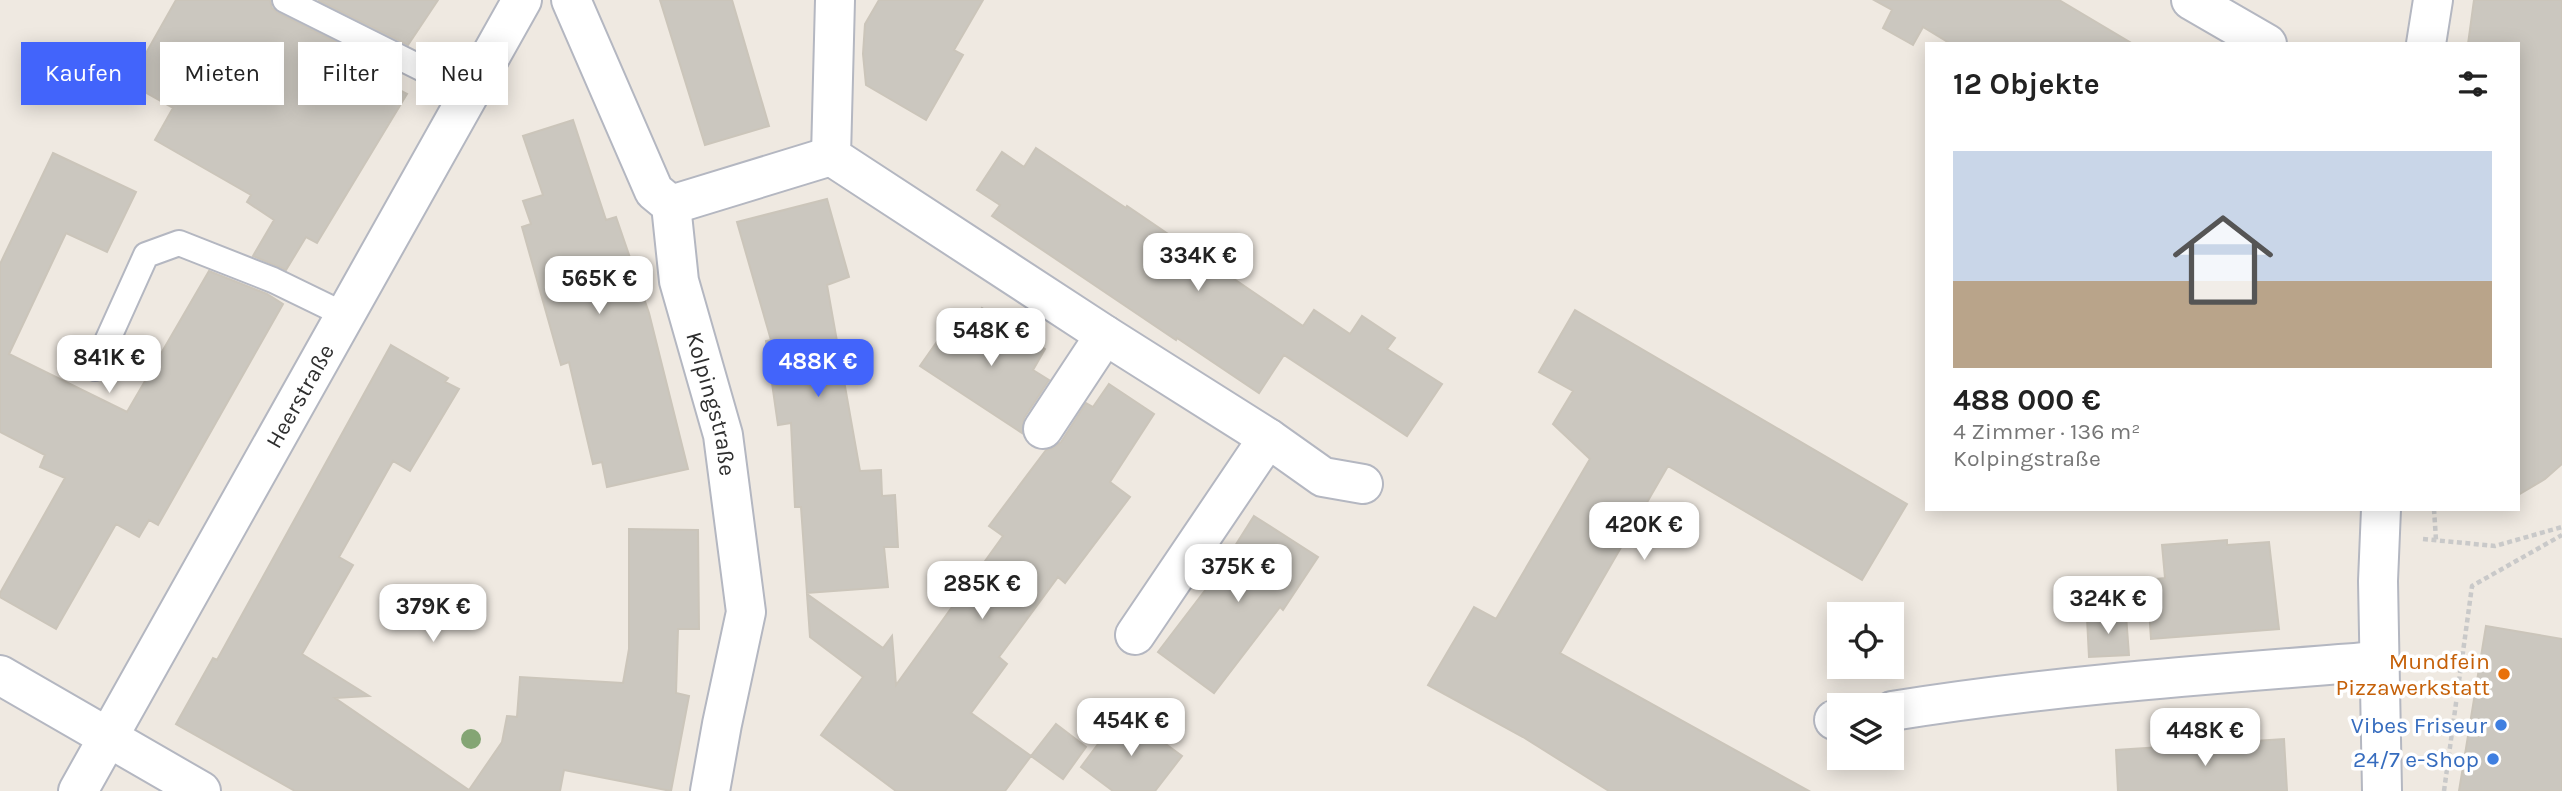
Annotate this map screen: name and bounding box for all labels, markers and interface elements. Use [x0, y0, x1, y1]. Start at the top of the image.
chip: Kaufen [21, 42, 146, 105]
chip: Mieten [160, 42, 284, 105]
chip: Filter [298, 42, 402, 105]
chip: Neu [416, 42, 508, 105]
icon: filters [2454, 65, 2492, 103]
text: 12 Objekte [1953, 66, 2100, 102]
icon: home [2160, 197, 2286, 323]
pin: 334K € [1141, 233, 1255, 293]
text: 334K € [1159, 242, 1237, 269]
pin: 565K € [542, 256, 656, 316]
text: 565K € [561, 265, 637, 292]
pin: 548K € [934, 308, 1048, 368]
text: 548K € [952, 317, 1030, 344]
street label: Kolpingstraße [680, 329, 741, 478]
pin: 841K € [52, 336, 166, 395]
street label: Heerstraße [260, 339, 340, 453]
pin: 488K € [761, 340, 875, 399]
text: 841K € [73, 344, 145, 371]
text: 488K € [779, 348, 857, 375]
text: 488 000 € [1953, 382, 2101, 418]
text: 4 Zimmer · 136 m² [1953, 418, 2141, 445]
text: Kolpingstraße [1953, 445, 2101, 472]
pin: 420K € [1587, 503, 1701, 562]
text: 420K € [1605, 511, 1683, 538]
pin: 375K € [1181, 544, 1295, 604]
text: 375K € [1201, 553, 1275, 580]
pin: 285K € [925, 562, 1039, 621]
text: 285K € [943, 570, 1021, 597]
pin: 324K € [2051, 576, 2165, 636]
pin: 379K € [376, 584, 490, 644]
text: 324K € [2069, 585, 2147, 612]
text: 379K € [395, 593, 471, 620]
map controls [1827, 602, 1904, 770]
button: locate [1827, 602, 1904, 679]
place label: Mundfein Pizzawerkstatt [2335, 648, 2490, 701]
marker: Mundfein Pizzawerkstatt [2496, 666, 2512, 682]
button: layers [1827, 693, 1904, 770]
pin: 454K € [1074, 698, 1188, 758]
text: 454K € [1093, 707, 1169, 734]
pin: 448K € [2148, 708, 2262, 768]
place label: Vibes Friseur [2351, 712, 2488, 739]
text: 448K € [2166, 717, 2244, 744]
marker: Vibes Friseur [2493, 717, 2509, 733]
place label: 24/7 e-Shop [2353, 746, 2479, 773]
marker: 24/7 e-Shop [2485, 751, 2501, 767]

